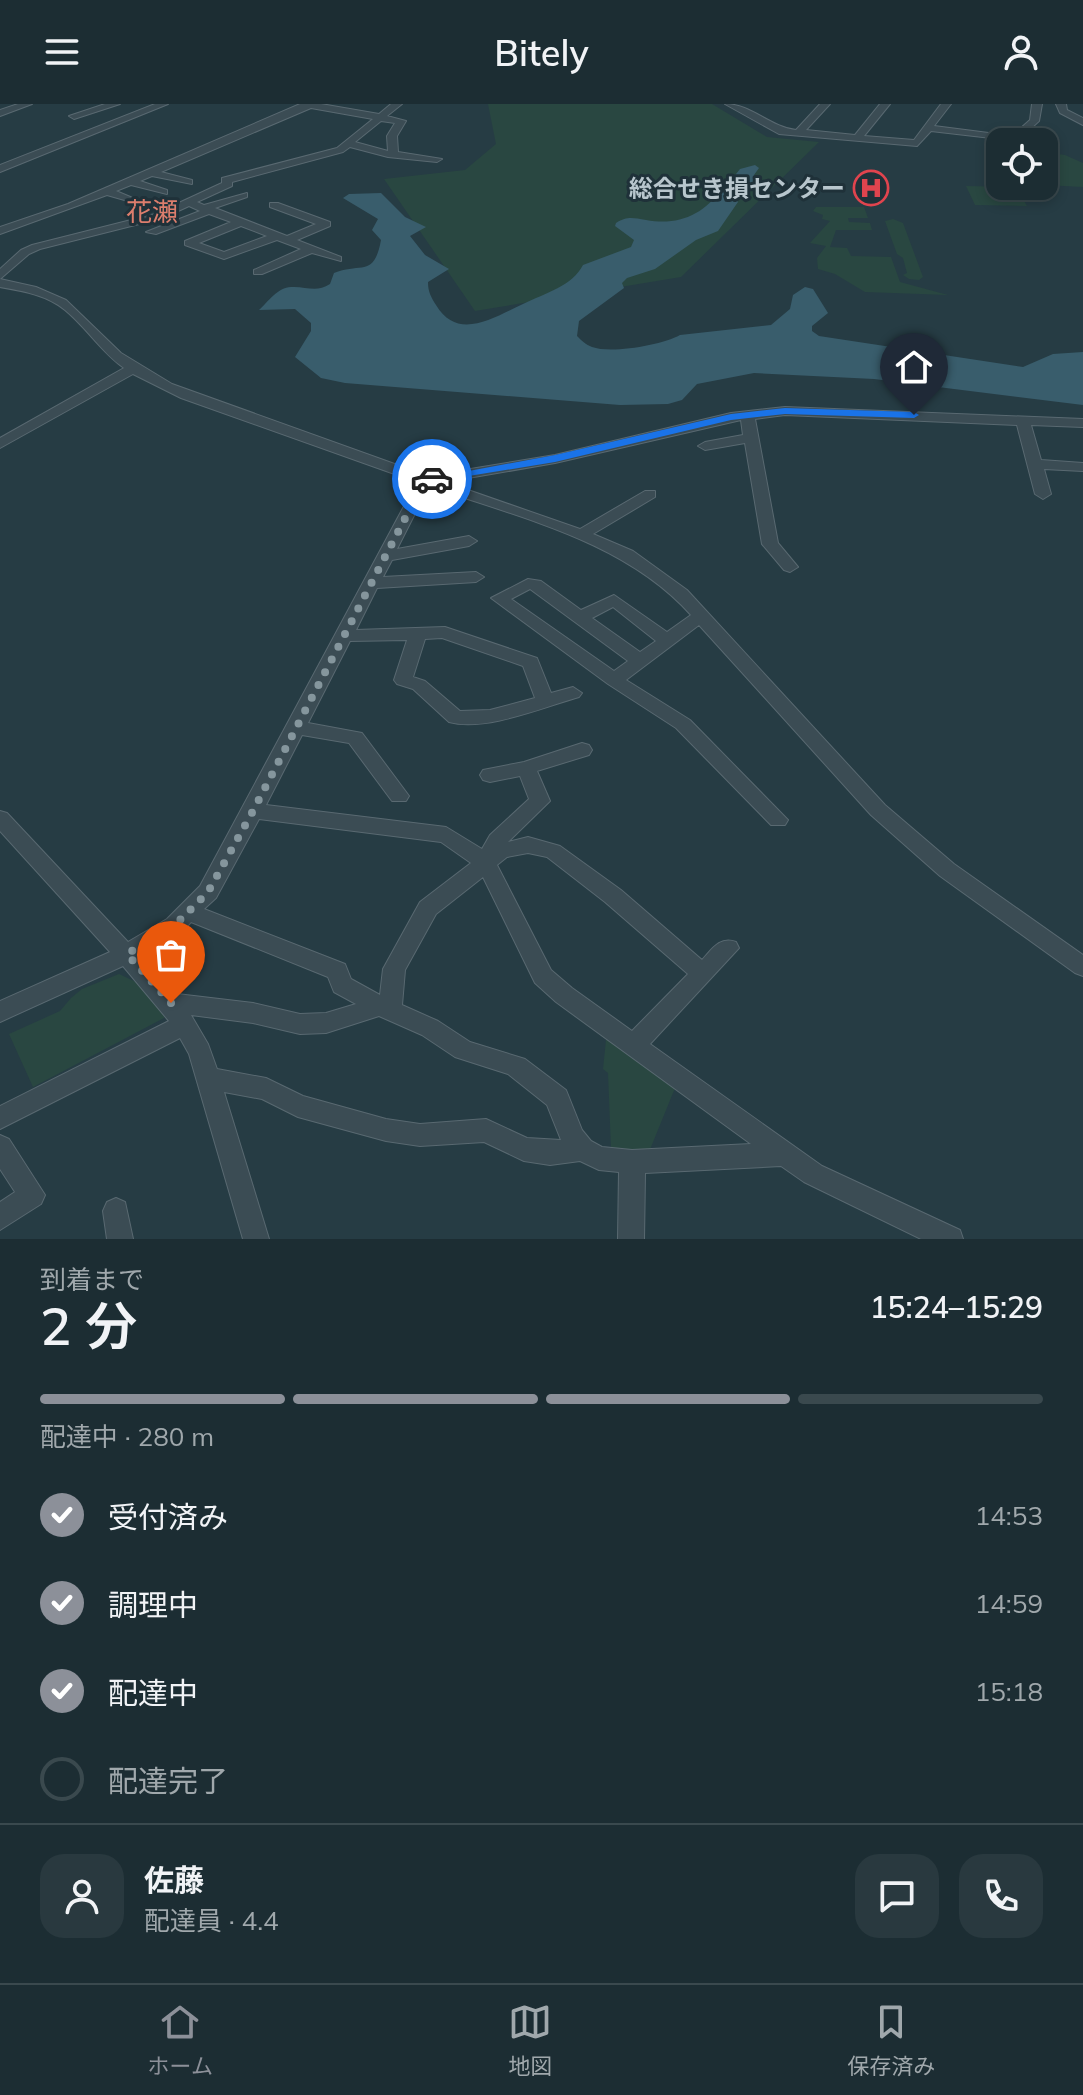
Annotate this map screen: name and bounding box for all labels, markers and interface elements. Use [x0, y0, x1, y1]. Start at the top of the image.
icon: menu [40, 30, 84, 74]
text: Bitely [494, 30, 589, 75]
icon: person [999, 30, 1043, 74]
map controls [986, 128, 1058, 200]
button: locate [986, 128, 1058, 200]
hospital icon: 総合せき損センター [852, 169, 890, 207]
place label: 総合せき損センター [629, 173, 845, 203]
district label: 花瀬 [126, 195, 178, 228]
pin [880, 333, 948, 415]
icon: home [892, 345, 936, 389]
courier [392, 439, 472, 519]
icon: car [410, 457, 454, 501]
pin [137, 921, 205, 1003]
icon: bag [149, 933, 193, 977]
text: 到着まで [40, 1263, 144, 1296]
text: 15:24–15:29 [870, 1288, 1043, 1326]
text: 2 分 [40, 1293, 137, 1358]
text: 配達中 · 280 m [40, 1420, 214, 1453]
icon: check [40, 1493, 84, 1537]
text: 受付済み [108, 1498, 228, 1536]
text: 14:53 [975, 1499, 1043, 1532]
icon: check [40, 1581, 84, 1625]
text: 調理中 [108, 1586, 198, 1624]
text: 14:59 [975, 1587, 1043, 1620]
icon: check [40, 1669, 84, 1713]
text: 配達中 [108, 1674, 198, 1712]
text: 15:18 [975, 1675, 1043, 1708]
text: 配達完了 [108, 1762, 228, 1800]
button: person [40, 1854, 124, 1938]
button: chat [855, 1854, 939, 1938]
button: phone [959, 1854, 1043, 1938]
text: 佐藤 [144, 1861, 204, 1899]
text: 配達員 · 4.4 [144, 1904, 279, 1937]
tab: ホーム [148, 2000, 213, 2080]
tab: 地図 [508, 2000, 552, 2080]
tab: 保存済み [847, 2000, 935, 2080]

